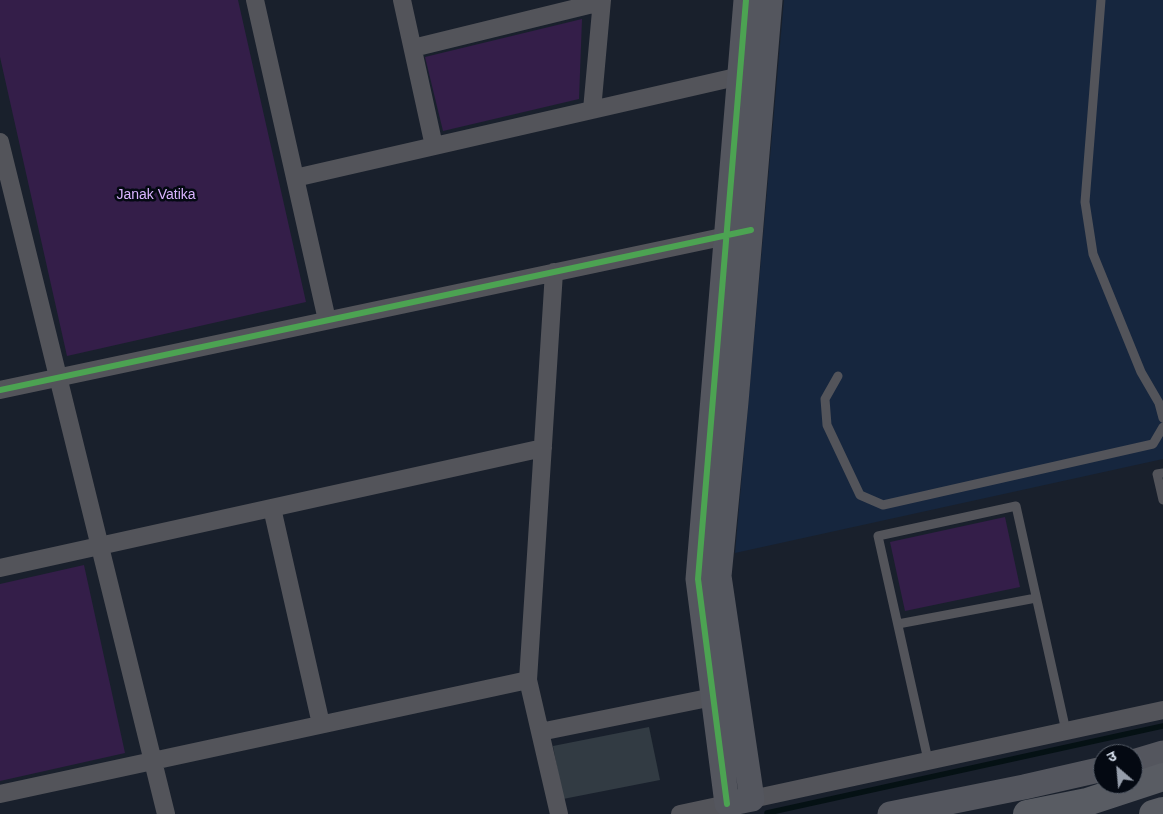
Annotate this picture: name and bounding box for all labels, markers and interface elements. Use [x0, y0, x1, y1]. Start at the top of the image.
park label: Janak Vatika [116, 187, 196, 203]
north arrow [1093, 744, 1143, 794]
text: उ [1104, 748, 1119, 766]

